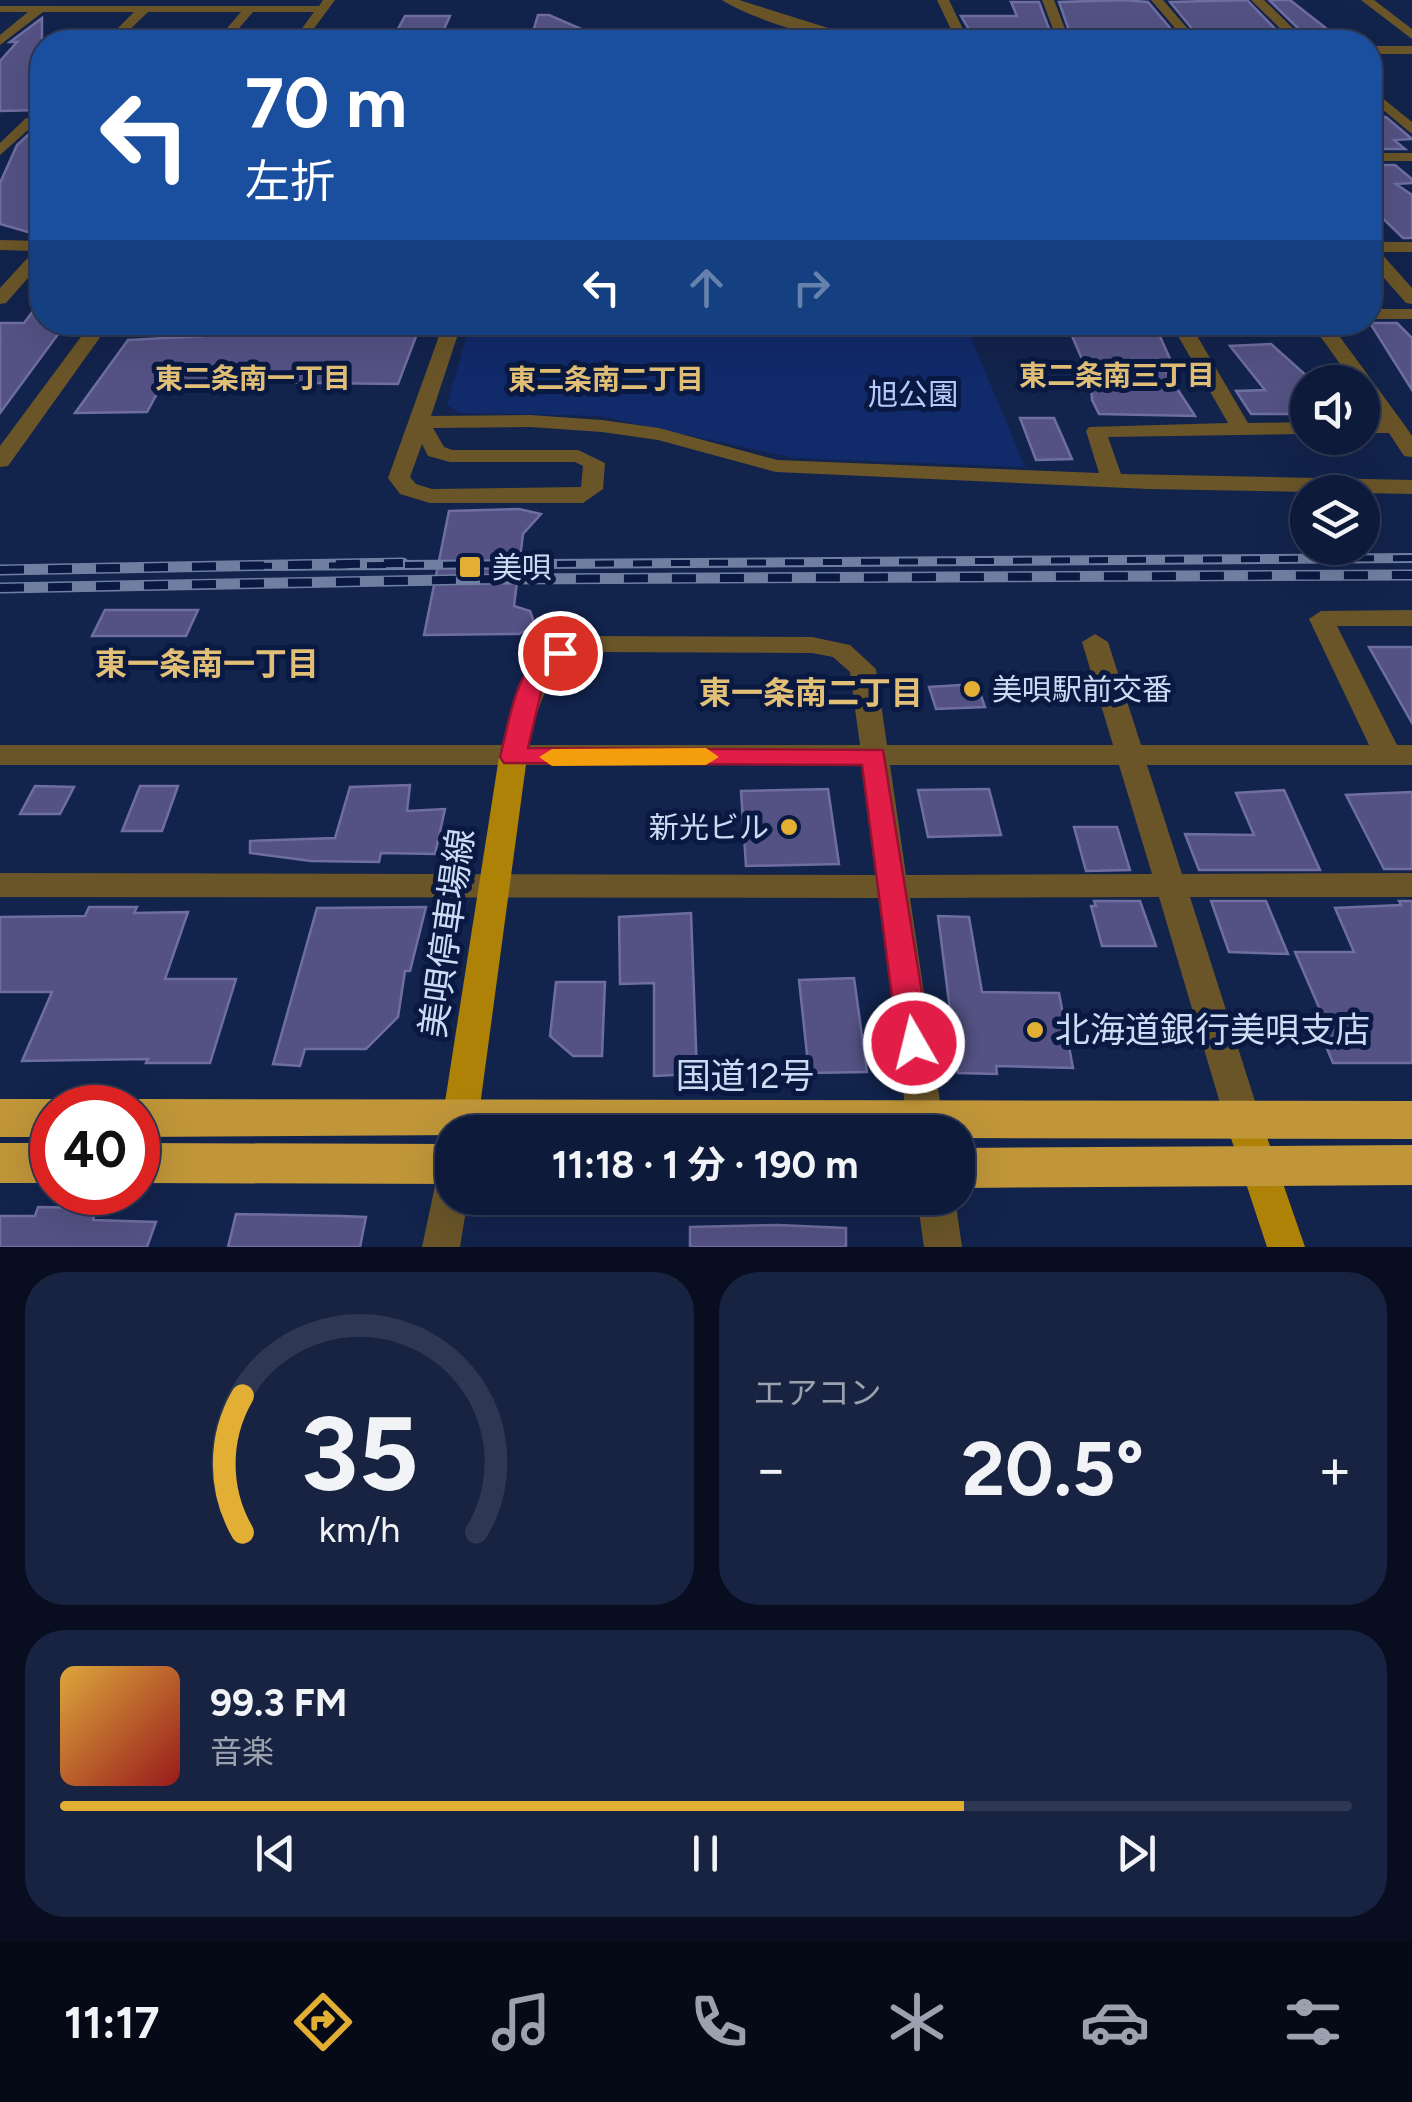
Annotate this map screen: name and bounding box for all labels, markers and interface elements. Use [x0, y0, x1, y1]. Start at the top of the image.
text: 70 m [245, 60, 407, 145]
icon: left [80, 70, 210, 200]
text: 左折 [245, 154, 335, 208]
icon: left [574, 260, 629, 315]
icon: ahead [679, 260, 734, 315]
icon: right [784, 260, 839, 315]
district label: 東二条南三丁目 [1019, 358, 1215, 392]
district label: 東二条南一丁目 [155, 361, 351, 395]
district label: 東二条南二丁目 [508, 362, 704, 396]
map controls [1290, 365, 1380, 565]
button: sound [1290, 365, 1380, 455]
park label: 旭公園 [868, 376, 958, 413]
button: layers [1290, 475, 1380, 565]
place label: 美唄 [492, 549, 552, 586]
marker: 美唄 [457, 554, 483, 580]
pin [518, 611, 603, 696]
icon: arrive [533, 626, 588, 681]
district label: 東一条南一丁目 [95, 645, 319, 683]
place label: 美唄駅前交番 [992, 671, 1172, 708]
district label: 東一条南二丁目 [699, 674, 923, 712]
marker: 美唄駅前交番 [961, 678, 983, 700]
place label: 新光ビル [649, 809, 769, 846]
marker: 新光ビル [778, 816, 800, 838]
street label: 美唄停車場線 [412, 826, 482, 1040]
position arrow [862, 991, 966, 1095]
place label: 北海道銀行美唄支店 [1055, 1009, 1370, 1051]
marker: 北海道銀行美唄支店 [1024, 1019, 1046, 1041]
street label: 国道12号 [675, 1055, 815, 1097]
speed limit sign: 40 [30, 1085, 160, 1215]
text: 11:18 · 1 分 · 190 m [552, 1142, 858, 1188]
text: エアコン [754, 1374, 882, 1412]
text: 35 [300, 1391, 418, 1516]
text: 20.5° [961, 1424, 1144, 1514]
text: − [754, 1436, 788, 1502]
text: + [1318, 1436, 1352, 1502]
text: km/h [318, 1508, 400, 1551]
text: 99.3 FM [210, 1680, 347, 1726]
text: 音楽 [210, 1733, 274, 1771]
icon: previous [248, 1826, 303, 1881]
icon: pause [678, 1826, 733, 1881]
icon: next [1109, 1826, 1164, 1881]
icon: directions [288, 1987, 358, 2057]
icon: music [486, 1987, 556, 2057]
icon: phone [684, 1987, 754, 2057]
icon: climate [882, 1987, 952, 2057]
icon: car [1080, 1987, 1150, 2057]
icon: filters [1278, 1987, 1348, 2057]
text: 11:17 [64, 1995, 160, 2049]

